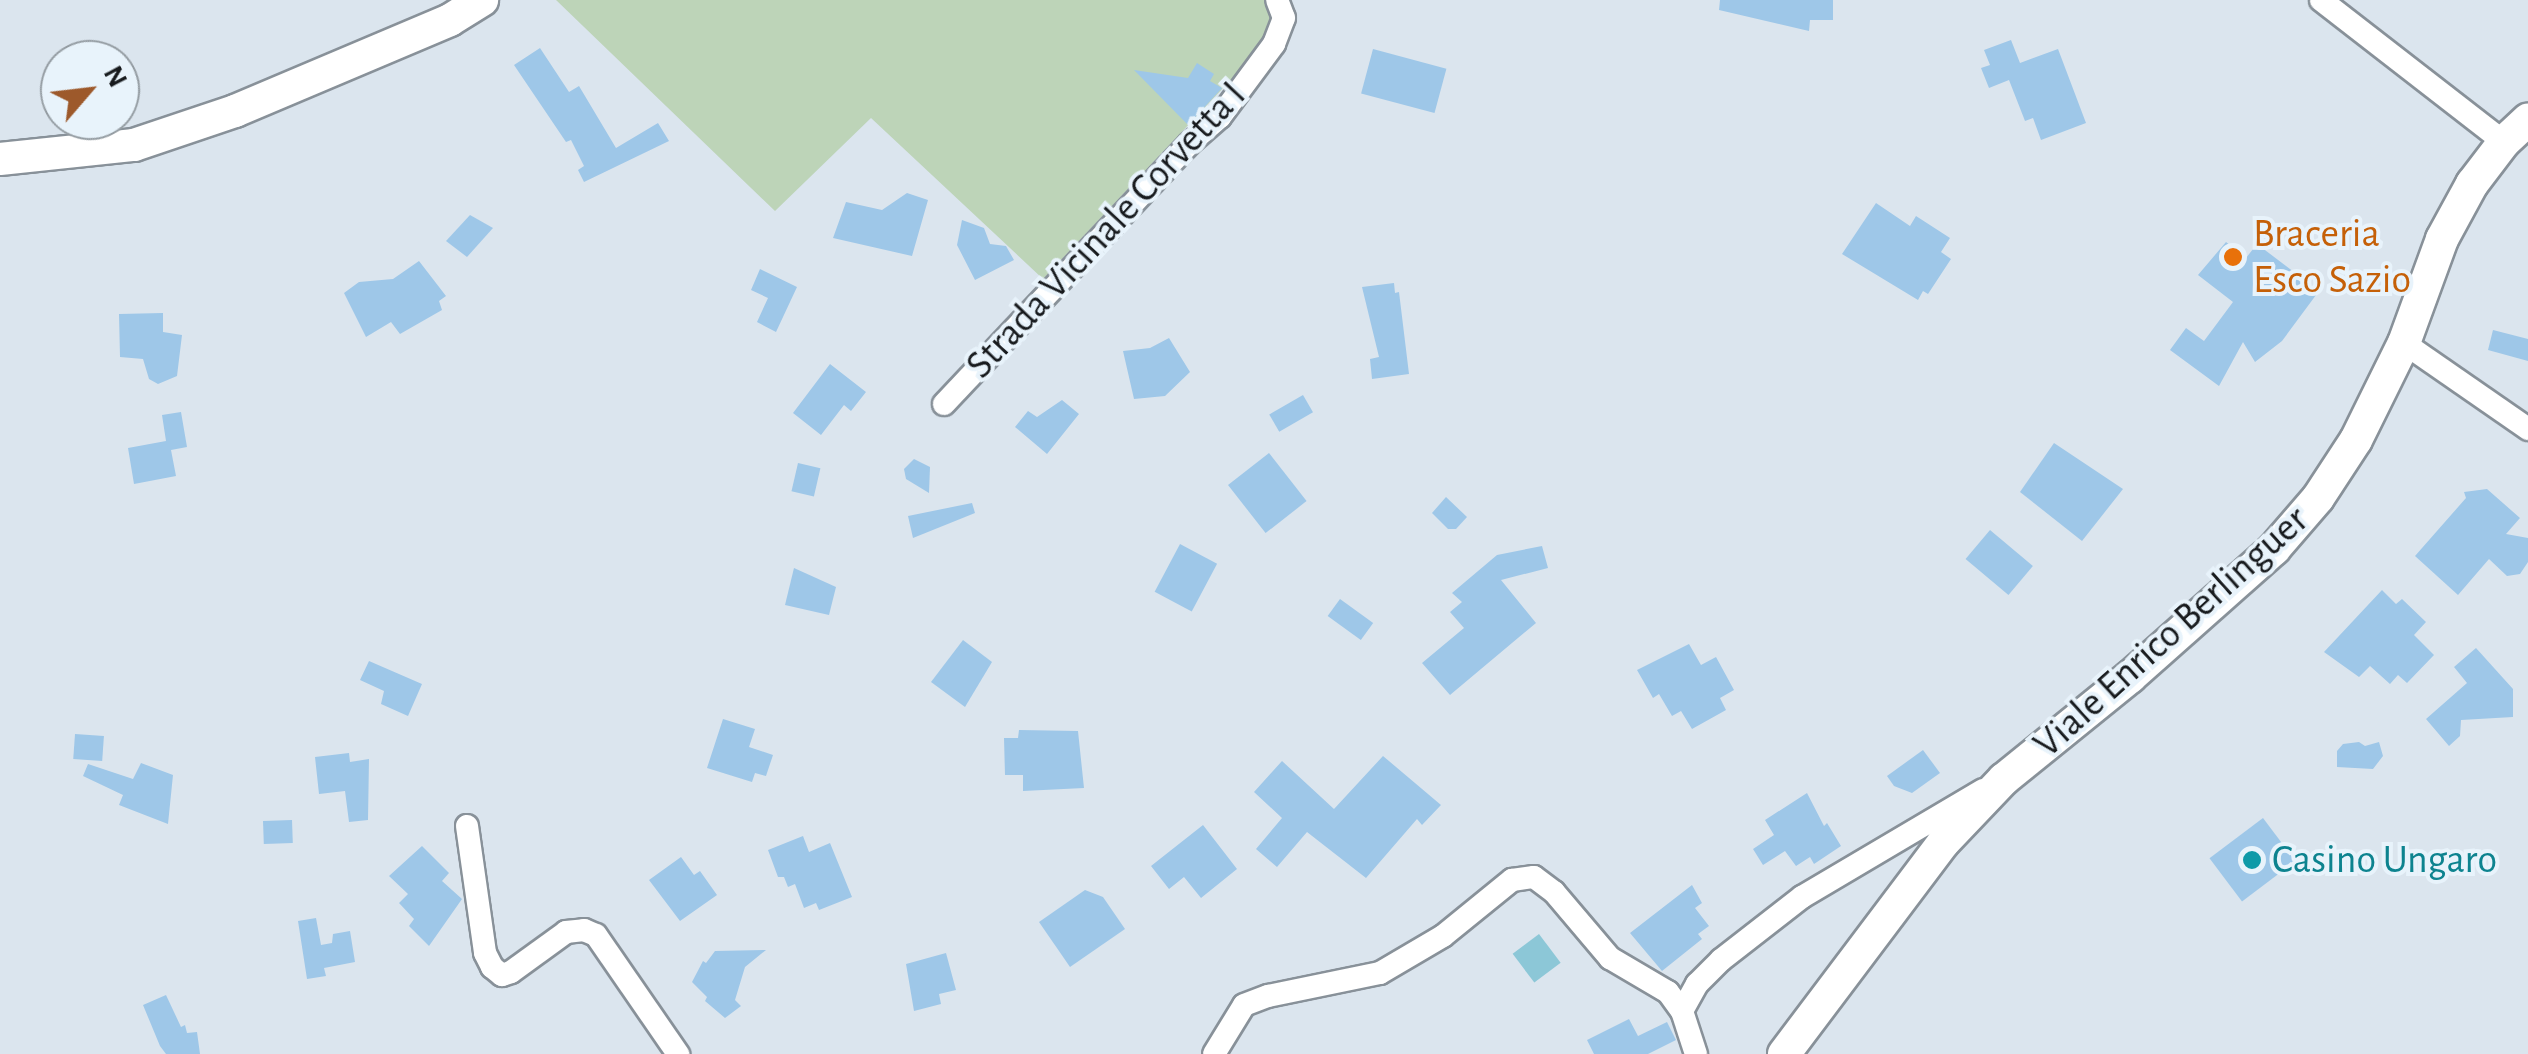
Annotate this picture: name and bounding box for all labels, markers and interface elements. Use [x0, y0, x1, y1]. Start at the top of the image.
north arrow [40, 40, 140, 140]
text: N [98, 62, 132, 92]
street label: Strada Vicinale Corvetta I [956, 72, 1256, 388]
place label: Braceria Esco Sazio [2253, 210, 2411, 304]
marker: Braceria Esco Sazio [2222, 246, 2244, 268]
street label: Viale Enrico Berlinguer [2024, 496, 2318, 768]
place label: Casino Ungaro [2272, 836, 2497, 884]
marker: Casino Ungaro [2241, 849, 2263, 871]

